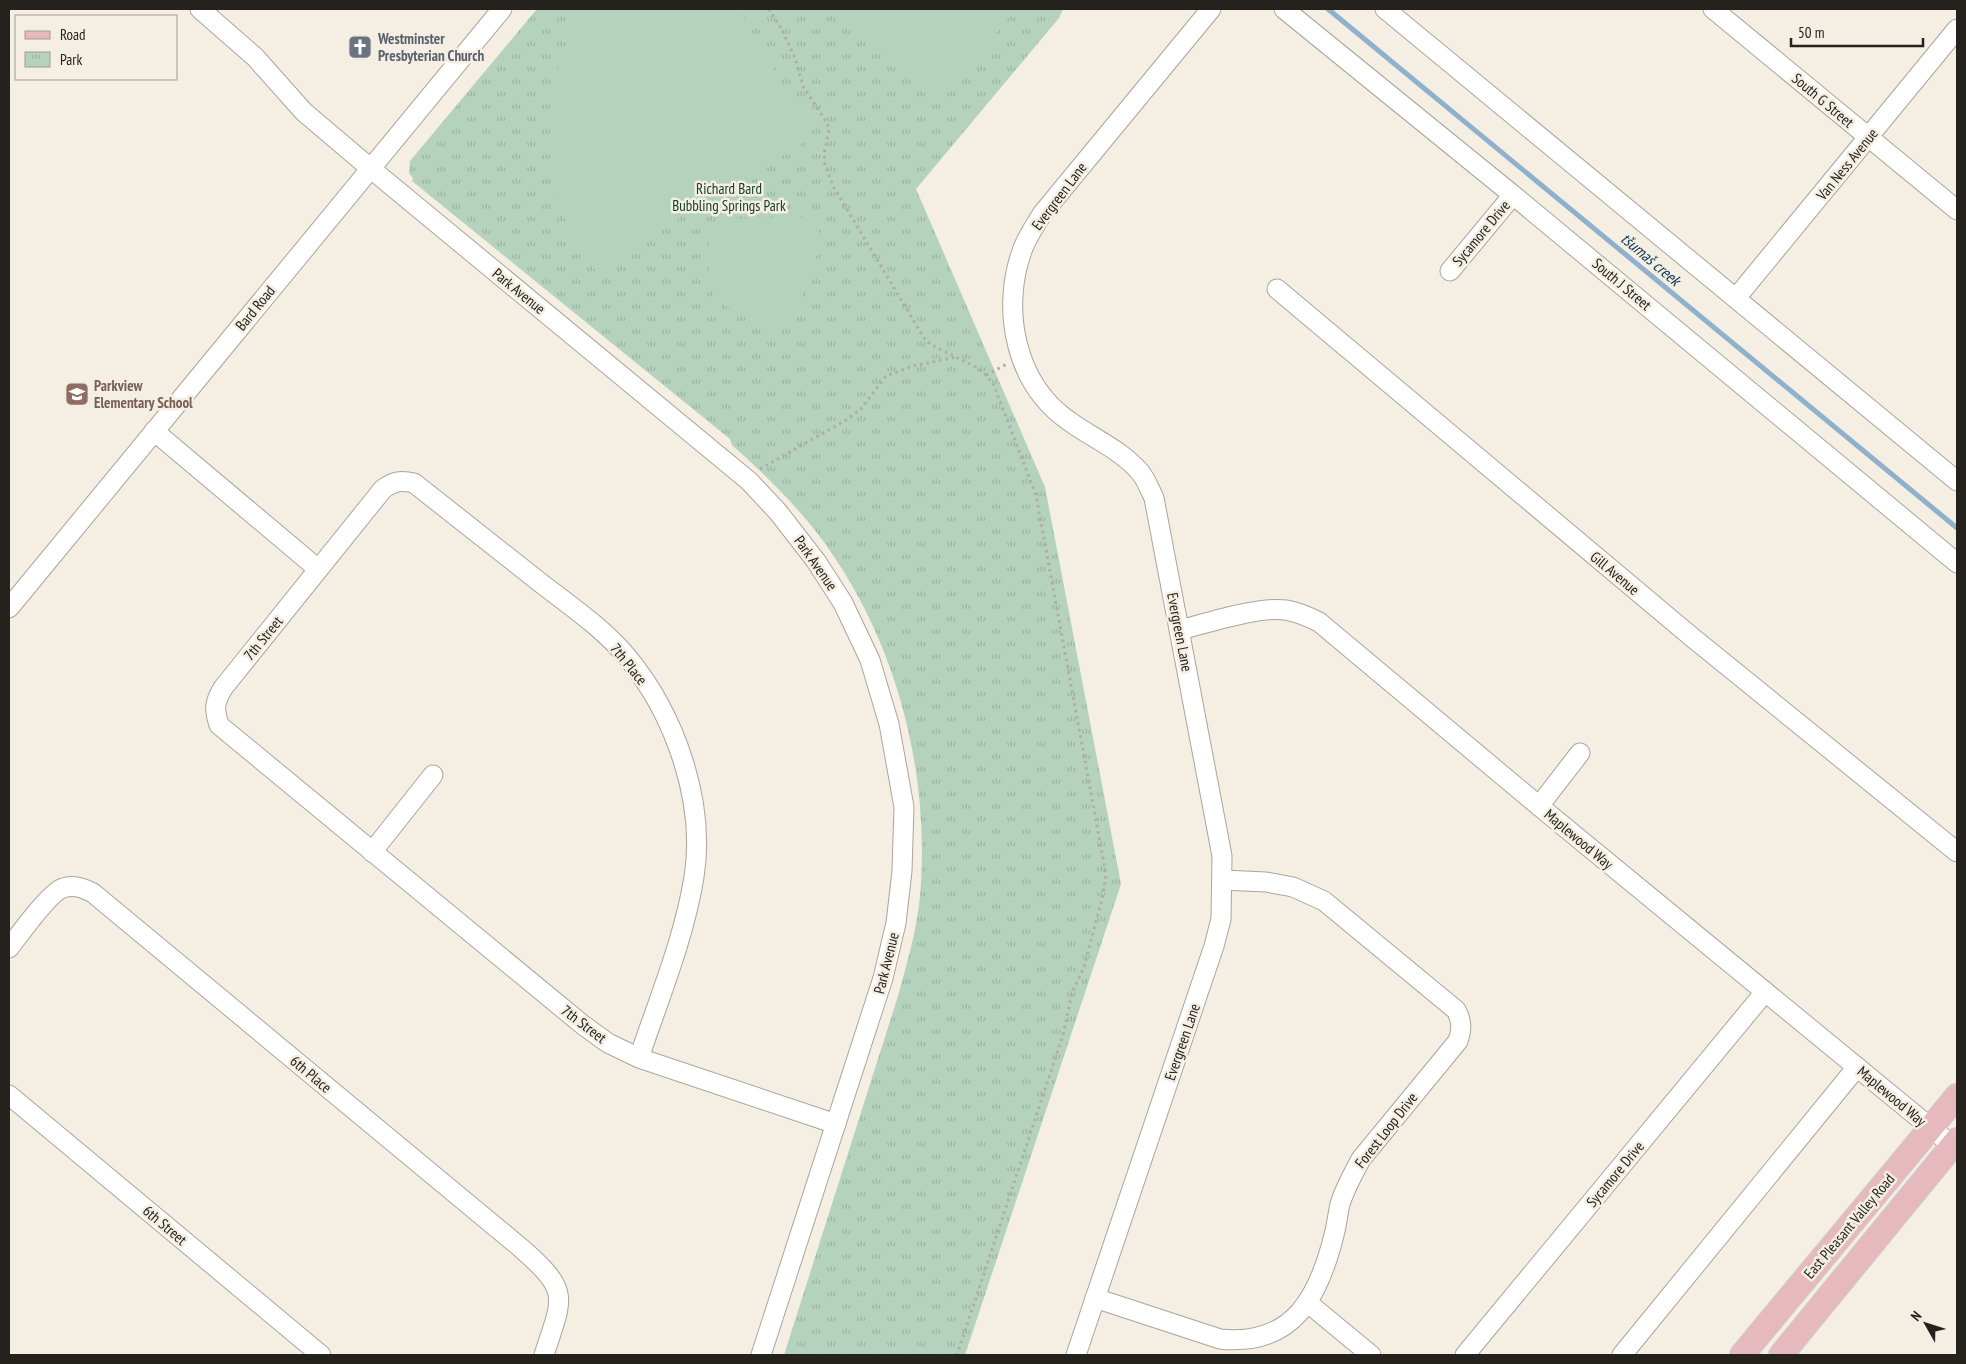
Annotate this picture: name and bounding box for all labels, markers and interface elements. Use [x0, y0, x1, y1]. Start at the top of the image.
legend [15, 15, 178, 80]
scale bar [1791, 15, 1924, 47]
text: 50 m [1798, 23, 1824, 42]
text: Road [60, 25, 86, 44]
place label: Westminster Presbyterian Church [377, 29, 484, 65]
church icon: Westminster Presbyterian Church [347, 34, 373, 60]
text: Park [60, 50, 82, 69]
street label: South G Street [1788, 69, 1858, 131]
street label: Van Ness Avenue [1812, 124, 1882, 205]
street label: Evergreen Lane [1027, 158, 1091, 234]
park label: Richard Bard Bubbling Springs Park [672, 179, 786, 215]
street label: Sycamore Drive [1448, 196, 1514, 270]
water label: tšumaš creek [1617, 228, 1686, 291]
street label: South J Street [1589, 254, 1655, 314]
street label: Park Avenue [489, 264, 549, 318]
street label: Bard Road [231, 282, 279, 334]
place label: Parkview Elementary School [94, 376, 193, 412]
school or university icon: Parkview Elementary School [64, 381, 90, 407]
street label: Park Avenue [790, 532, 842, 594]
street label: Gill Avenue [1587, 547, 1643, 599]
street label: Evergreen Lane [1163, 591, 1197, 673]
street label: 7th Street [239, 612, 287, 664]
street label: 7th Place [606, 639, 652, 689]
street label: Maplewood Way [1541, 805, 1618, 873]
street label: Park Avenue [869, 930, 903, 996]
street label: 7th Street [558, 1001, 610, 1047]
street label: Evergreen Lane [1160, 1001, 1204, 1083]
street label: 6th Place [286, 1051, 336, 1097]
street label: Maplewood Way [1854, 1062, 1931, 1130]
street label: Forest Loop Drive [1351, 1088, 1421, 1172]
street label: Sycamore Drive [1582, 1137, 1648, 1211]
street label: East Pleasant Valley Road [1800, 1170, 1898, 1282]
street label: 6th Street [139, 1201, 191, 1249]
north arrow [1901, 1299, 1951, 1349]
text: N [1907, 1307, 1925, 1324]

